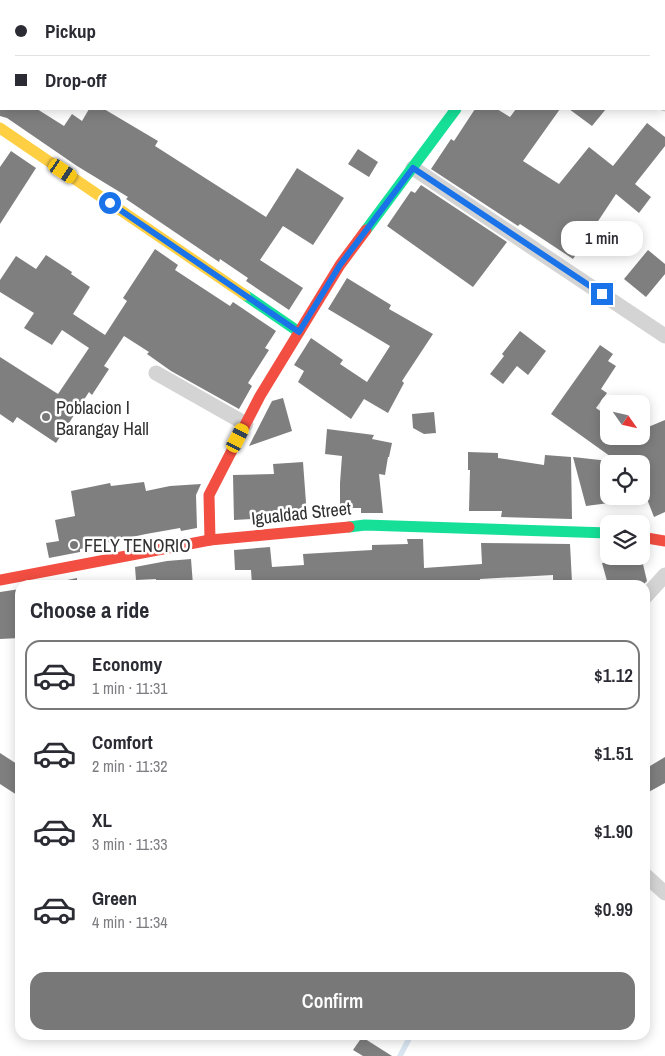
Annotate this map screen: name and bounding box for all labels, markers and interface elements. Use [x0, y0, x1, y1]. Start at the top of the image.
text: Pickup [45, 18, 96, 44]
text: Drop-off [45, 67, 106, 93]
car [46, 156, 79, 186]
route start [99, 192, 121, 214]
callout: 1 min [561, 222, 643, 256]
text: 1 min [585, 227, 619, 249]
route end [591, 283, 613, 305]
place label: Poblacion I Barangay Hall [56, 395, 149, 441]
north arrow [600, 395, 650, 445]
map controls [600, 395, 650, 565]
marker: Poblacion I Barangay Hall [40, 411, 52, 423]
car [224, 421, 251, 455]
button: locate [600, 455, 650, 505]
street label: Igualdad Street [250, 495, 352, 531]
button: layers [600, 515, 650, 565]
place label: FELY TENORIO [84, 533, 191, 558]
marker: FELY TENORIO [68, 539, 80, 551]
text: Choose a ride [30, 595, 149, 625]
text: Economy [92, 651, 162, 677]
icon: car [32, 653, 77, 698]
text: $1.12 [594, 662, 633, 688]
text: 1 min · 11:31 [92, 677, 168, 699]
text: Comfort [92, 729, 153, 755]
icon: car [32, 731, 77, 776]
text: $1.51 [594, 740, 633, 766]
text: 2 min · 11:32 [92, 755, 168, 777]
text: XL [92, 807, 112, 833]
icon: car [32, 809, 77, 854]
text: $1.90 [594, 818, 633, 844]
text: 3 min · 11:33 [92, 833, 168, 855]
text: Green [92, 885, 137, 911]
icon: car [32, 887, 77, 932]
text: $0.99 [594, 896, 633, 922]
text: 4 min · 11:34 [92, 911, 168, 933]
button: Confirm [30, 972, 635, 1030]

